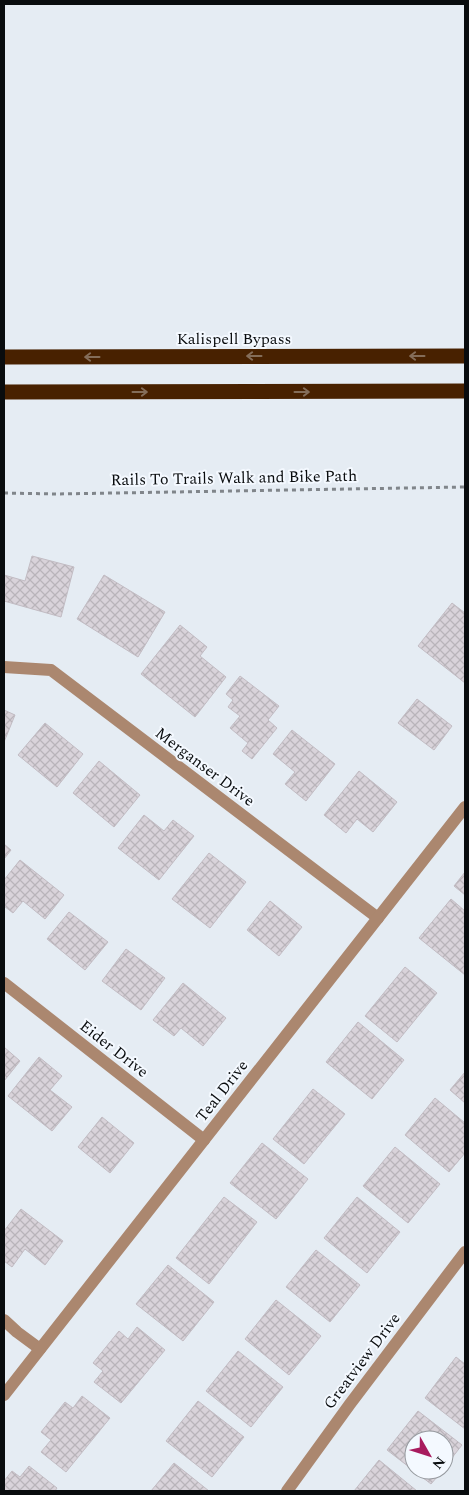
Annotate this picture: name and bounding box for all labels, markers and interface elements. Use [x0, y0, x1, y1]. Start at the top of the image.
street label: Kalispell Bypass [177, 327, 291, 351]
one-way arrow [246, 351, 262, 361]
one-way arrow [409, 351, 425, 361]
one-way arrow [84, 352, 100, 362]
one-way arrow [132, 387, 148, 397]
one-way arrow [294, 387, 310, 397]
street label: Rails To Trails Walk and Bike Path [111, 464, 357, 492]
street label: Merganser Drive [150, 722, 260, 812]
street label: Eider Drive [74, 1014, 154, 1084]
street label: Teal Drive [190, 1055, 254, 1127]
street label: Greatview Drive [318, 1308, 406, 1414]
north arrow [404, 1430, 454, 1480]
text: N [427, 1452, 450, 1474]

